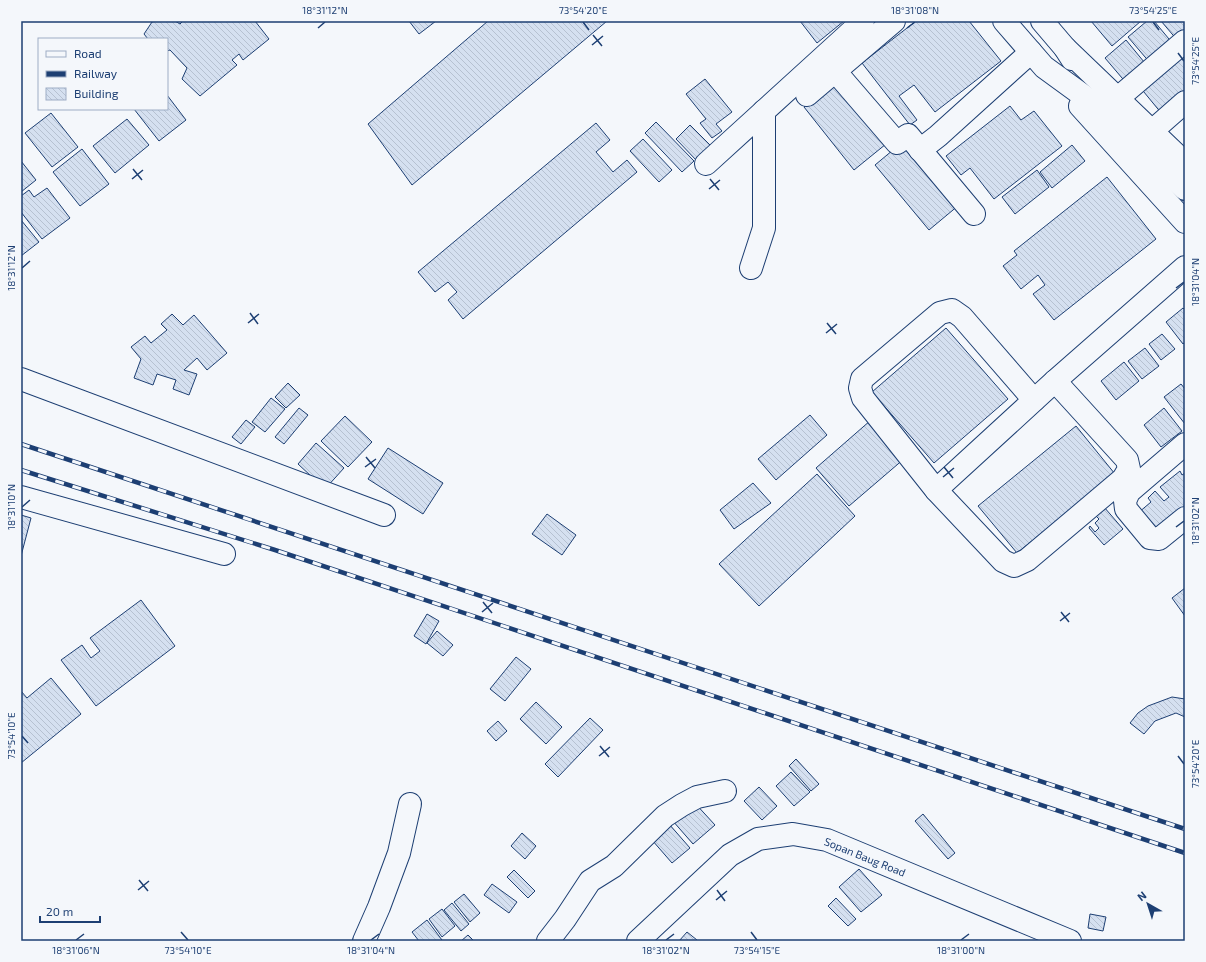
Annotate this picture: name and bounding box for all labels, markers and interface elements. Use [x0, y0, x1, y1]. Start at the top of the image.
text: 18°31'12"N [302, 4, 348, 16]
text: 73°54'20"E [559, 4, 608, 16]
text: 18°31'08"N [891, 4, 939, 16]
text: 73°54'25"E [1129, 4, 1177, 16]
text: 73°54'25"E [1189, 37, 1201, 85]
legend [38, 38, 168, 110]
text: Road [74, 46, 102, 60]
text: Railway [74, 66, 118, 80]
text: Building [74, 86, 119, 100]
text: 18°31'12"N [5, 245, 17, 291]
text: 18°31'04"N [1189, 258, 1201, 306]
text: 18°31'10"N [5, 484, 17, 530]
text: 18°31'02"N [1189, 497, 1201, 545]
text: 73°54'10"E [5, 712, 17, 760]
text: 73°54'20"E [1189, 739, 1201, 788]
street label: Sopan Baug Road [823, 834, 908, 879]
north arrow [1128, 884, 1168, 924]
text: N [1134, 888, 1149, 903]
scale bar [40, 898, 100, 924]
text: 20 m [46, 904, 73, 918]
text: 18°31'06"N [52, 944, 100, 956]
text: 73°54'10"E [164, 944, 212, 956]
text: 18°31'04"N [347, 944, 395, 956]
text: 18°31'02"N [642, 944, 690, 956]
text: 73°54'15"E [734, 944, 781, 956]
text: 18°31'00"N [937, 944, 985, 956]

